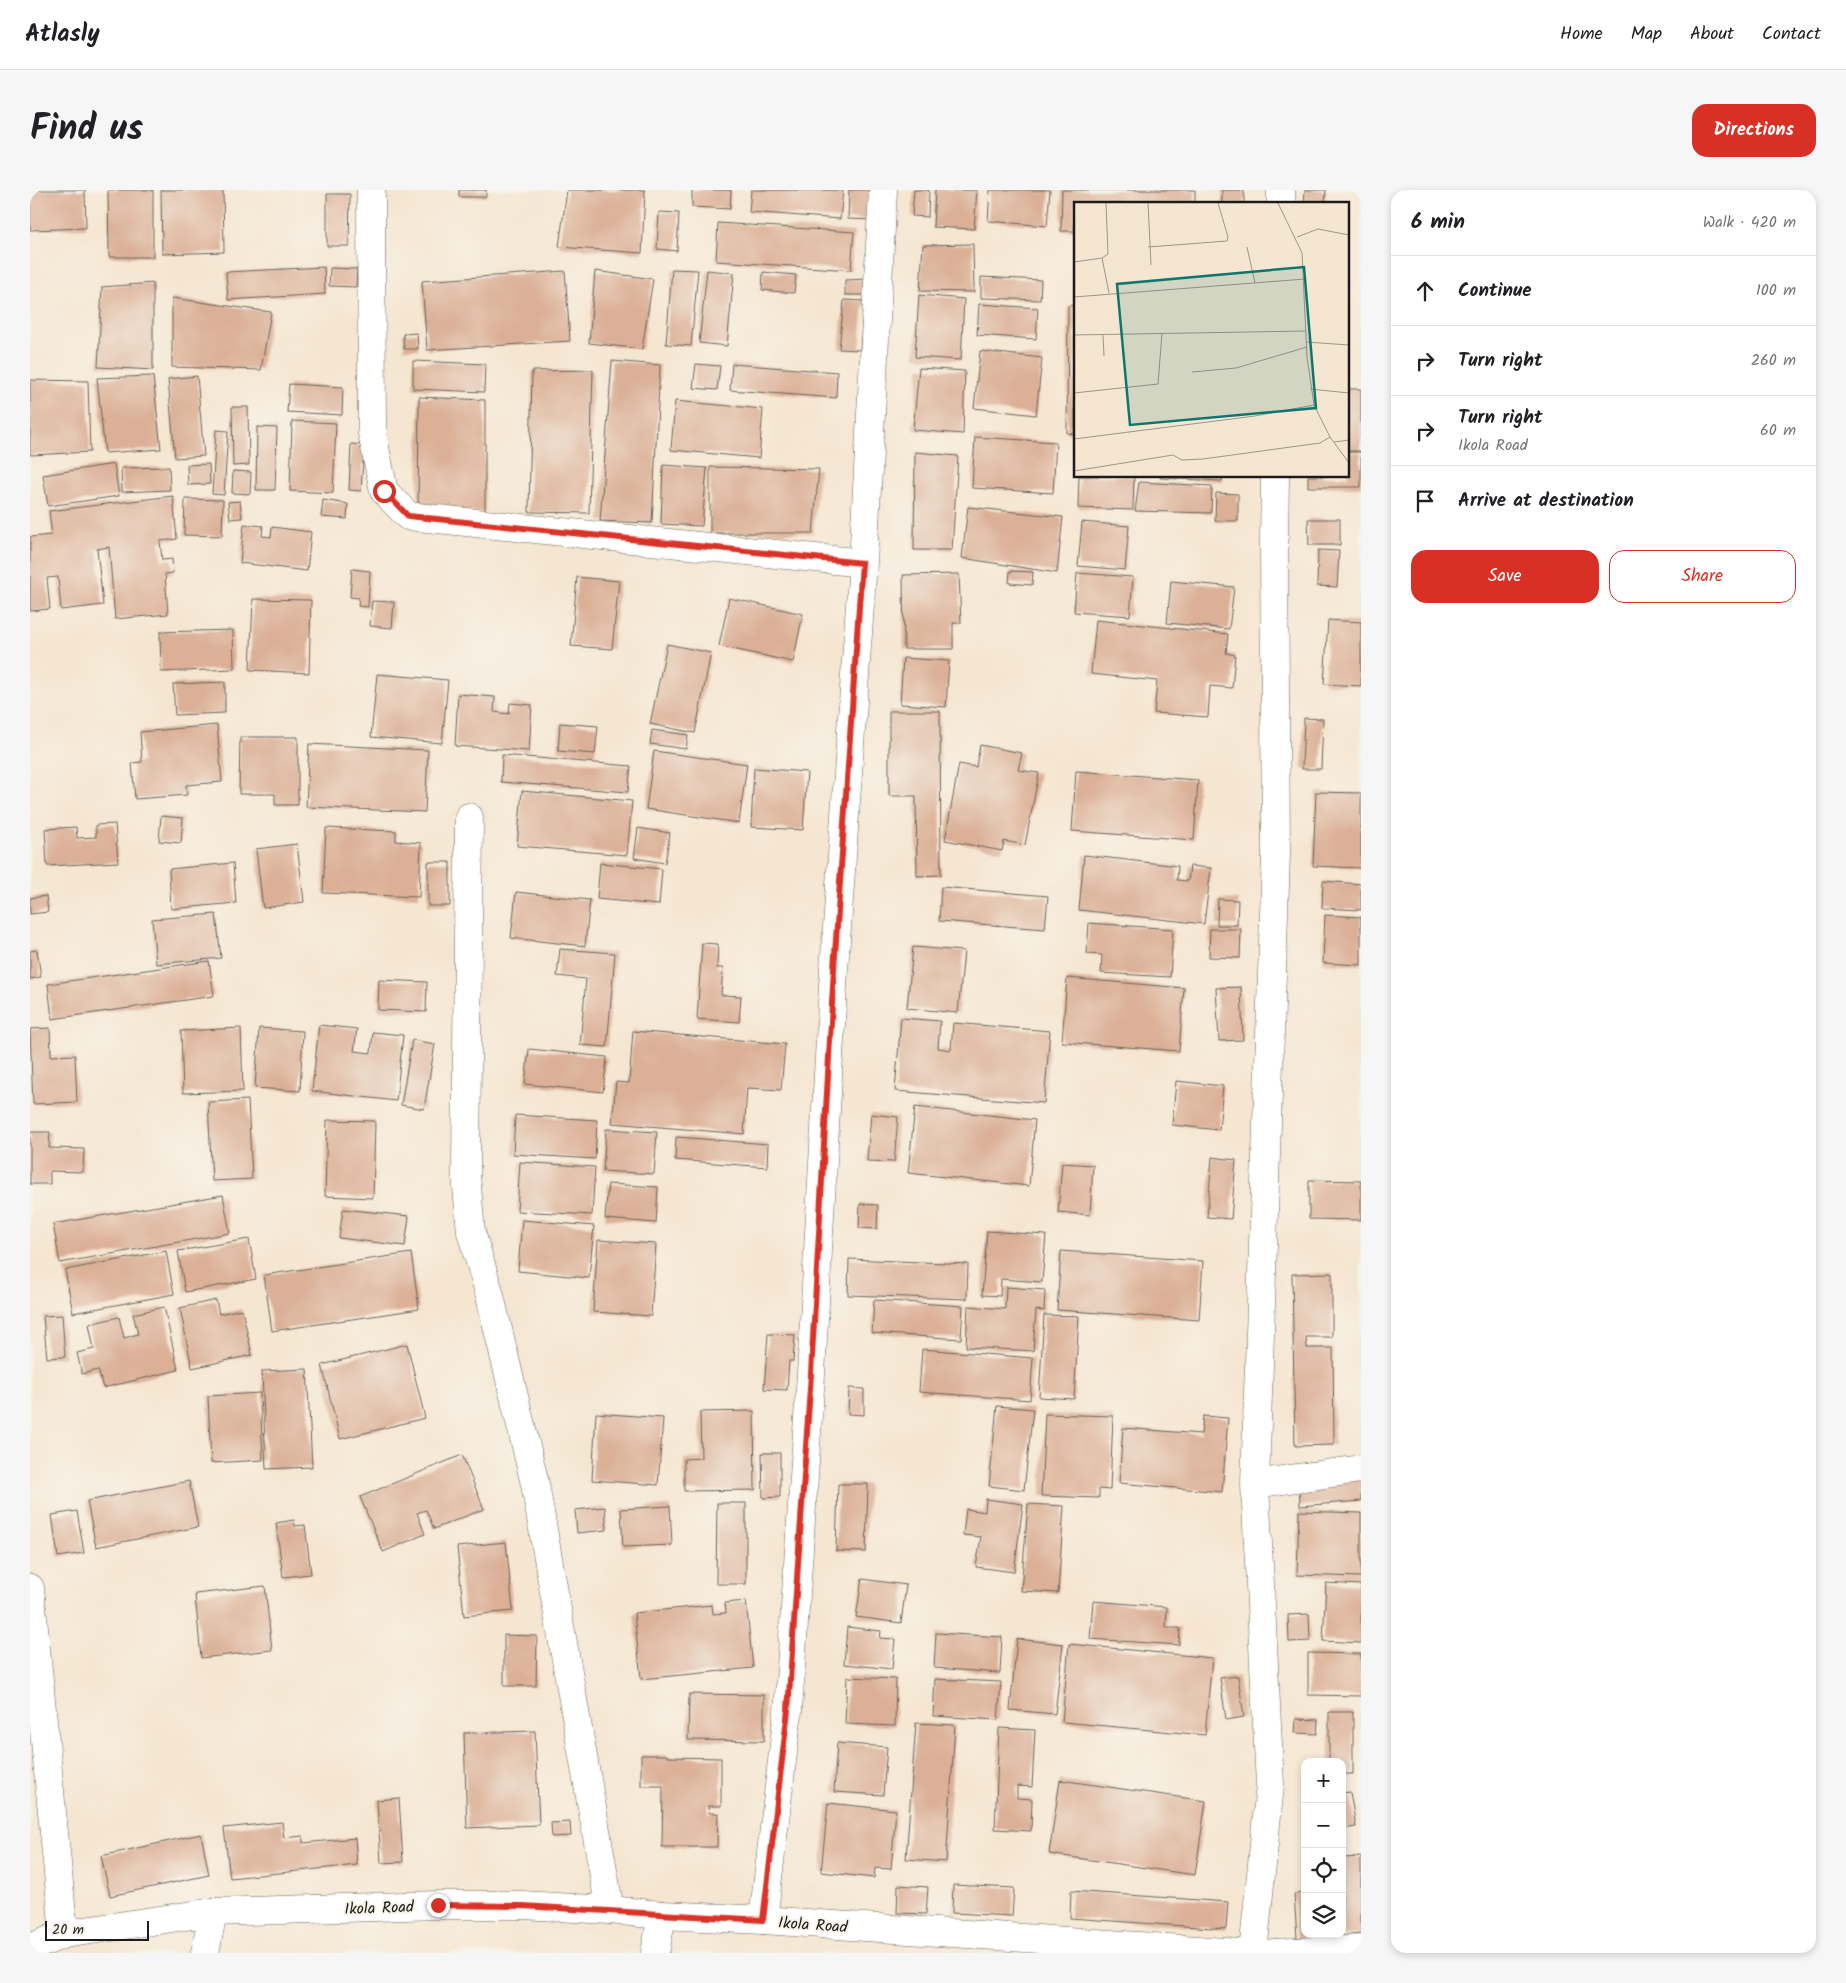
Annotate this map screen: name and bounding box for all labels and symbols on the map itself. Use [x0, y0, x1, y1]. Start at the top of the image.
inset map [1074, 202, 1348, 478]
route start [373, 480, 396, 503]
route end [427, 1894, 450, 1917]
street label: Ikola Road [344, 1895, 415, 1922]
street label: Ikola Road [777, 1911, 850, 1940]
scale bar [45, 1918, 149, 1941]

